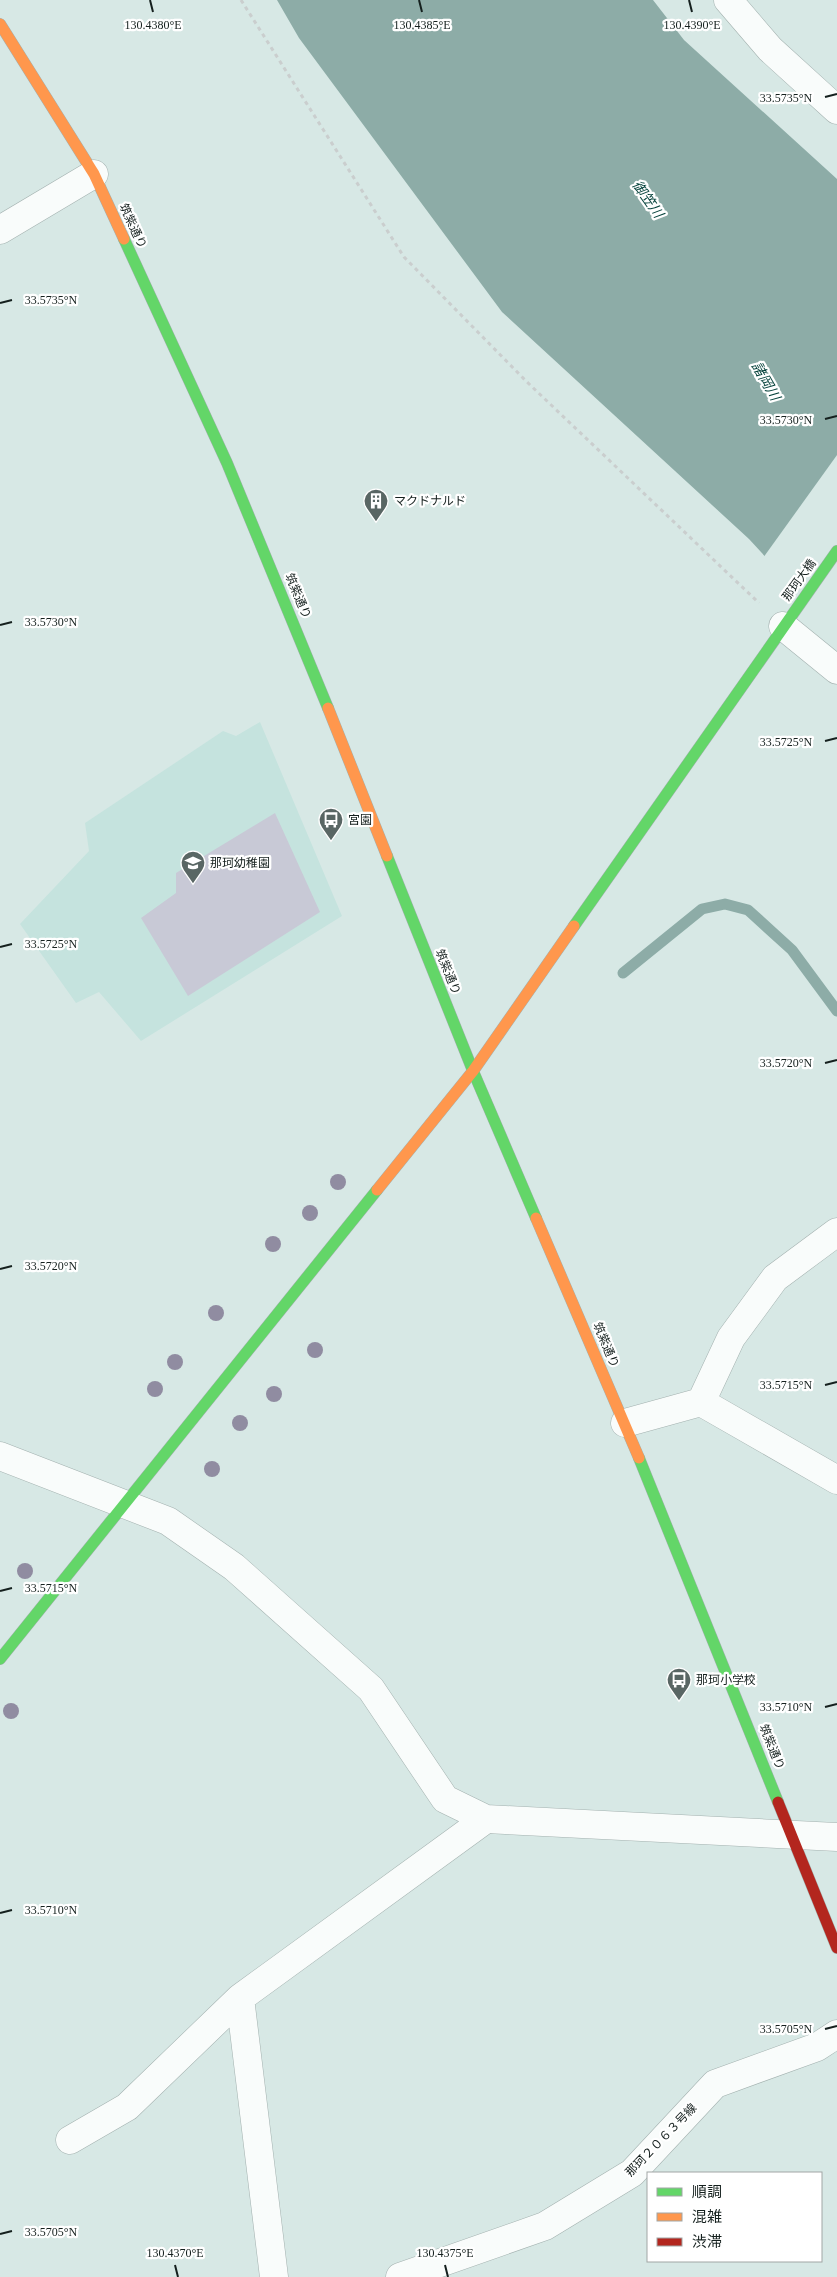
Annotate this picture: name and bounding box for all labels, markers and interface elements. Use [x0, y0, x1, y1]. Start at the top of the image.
text: 130.4380°E [124, 18, 182, 32]
text: 130.4385°E [393, 18, 451, 32]
text: 130.4390°E [663, 18, 721, 32]
text: 33.5735°N [760, 91, 813, 105]
water label: 御笠川 [629, 178, 667, 222]
street label: 筑紫通り [117, 201, 149, 251]
text: 33.5735°N [25, 293, 78, 307]
water label: 諸岡川 [749, 359, 784, 405]
text: 33.5730°N [760, 413, 813, 427]
building icon: マクドナルド [363, 488, 389, 522]
place label: マクドナルド [394, 494, 466, 508]
street label: 那珂大橋 [779, 556, 819, 604]
street label: 筑紫通り [282, 571, 314, 621]
text: 33.5730°N [25, 615, 78, 629]
text: 33.5725°N [760, 735, 813, 749]
bus stop icon: 宮園 [318, 807, 344, 841]
place label: 宮園 [348, 813, 372, 827]
school or university icon: 那珂幼稚園 [180, 850, 206, 884]
place label: 那珂幼稚園 [210, 856, 270, 870]
text: 33.5725°N [25, 937, 78, 951]
street label: 筑紫通り [433, 947, 463, 997]
text: 33.5720°N [760, 1056, 813, 1070]
text: 33.5720°N [25, 1259, 78, 1273]
street label: 筑紫通り [590, 1320, 622, 1370]
text: 33.5715°N [760, 1378, 813, 1392]
text: 33.5715°N [25, 1581, 78, 1595]
bus stop icon: 那珂小学校 [666, 1667, 692, 1701]
place label: 那珂小学校 [696, 1673, 756, 1687]
text: 33.5710°N [760, 1700, 813, 1714]
street label: 筑紫通り [757, 1722, 787, 1772]
text: 33.5710°N [25, 1903, 78, 1917]
text: 33.5705°N [760, 2022, 813, 2036]
street label: 那珂２０６３号線 [623, 2101, 699, 2179]
legend [647, 2172, 822, 2262]
text: 順調 [692, 2184, 722, 2200]
text: 混雑 [692, 2209, 722, 2225]
text: 33.5705°N [25, 2225, 78, 2239]
text: 渋滞 [692, 2234, 722, 2250]
text: 130.4370°E [146, 2246, 204, 2260]
text: 130.4375°E [416, 2246, 474, 2260]

